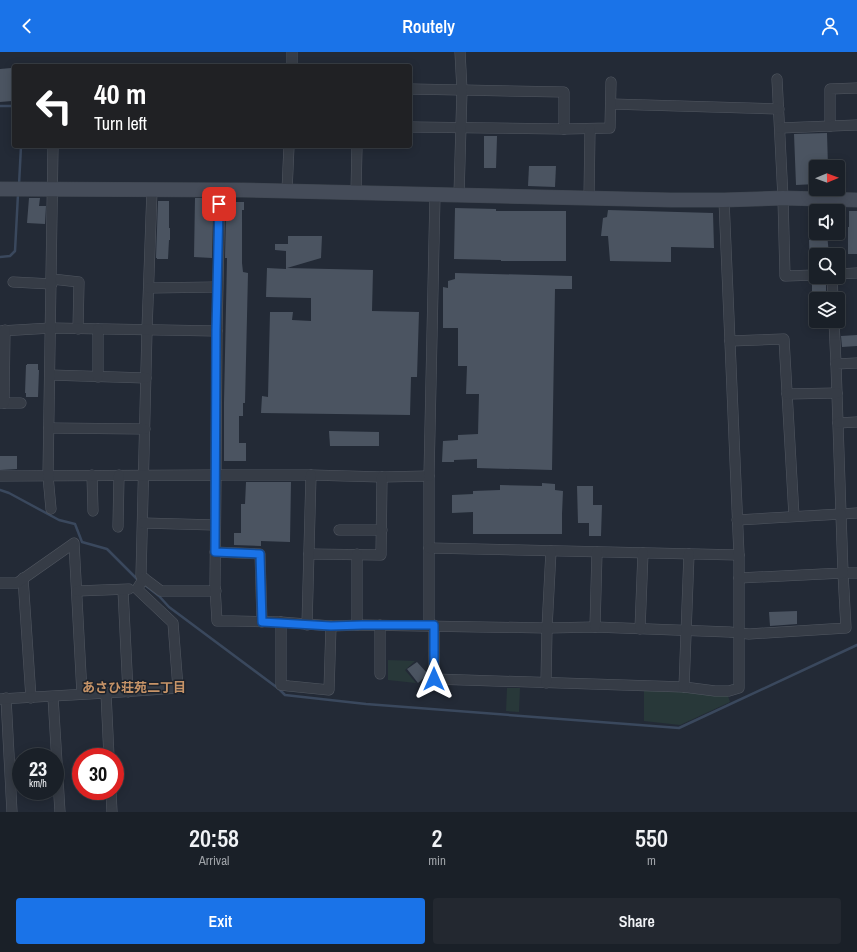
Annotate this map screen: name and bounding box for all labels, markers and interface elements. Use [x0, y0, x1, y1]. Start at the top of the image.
text: Routely [402, 14, 455, 39]
icon: back [16, 15, 38, 37]
icon: person [819, 15, 841, 37]
text: 40 m [94, 75, 146, 113]
icon: left [28, 80, 80, 132]
text: Turn left [94, 111, 147, 136]
north arrow [809, 160, 845, 196]
map controls [809, 160, 845, 328]
pin [202, 187, 236, 221]
icon: arrive [208, 193, 230, 215]
button: sound [809, 204, 845, 240]
button: search [809, 248, 845, 284]
button: layers [809, 292, 845, 328]
position arrow [413, 658, 455, 700]
district label: あさひ荘苑二丁目 [82, 679, 186, 696]
speed limit sign: 30 [72, 748, 124, 800]
text: 23 [29, 755, 47, 782]
text: km/h [29, 777, 47, 790]
text: 20:58 [189, 822, 239, 854]
text: 2 [432, 822, 443, 854]
text: 550 [635, 822, 668, 854]
text: Arrival [199, 852, 229, 869]
text: min [428, 852, 446, 869]
text: m [647, 852, 656, 869]
button: Exit [16, 898, 425, 944]
button: Share [433, 898, 841, 944]

